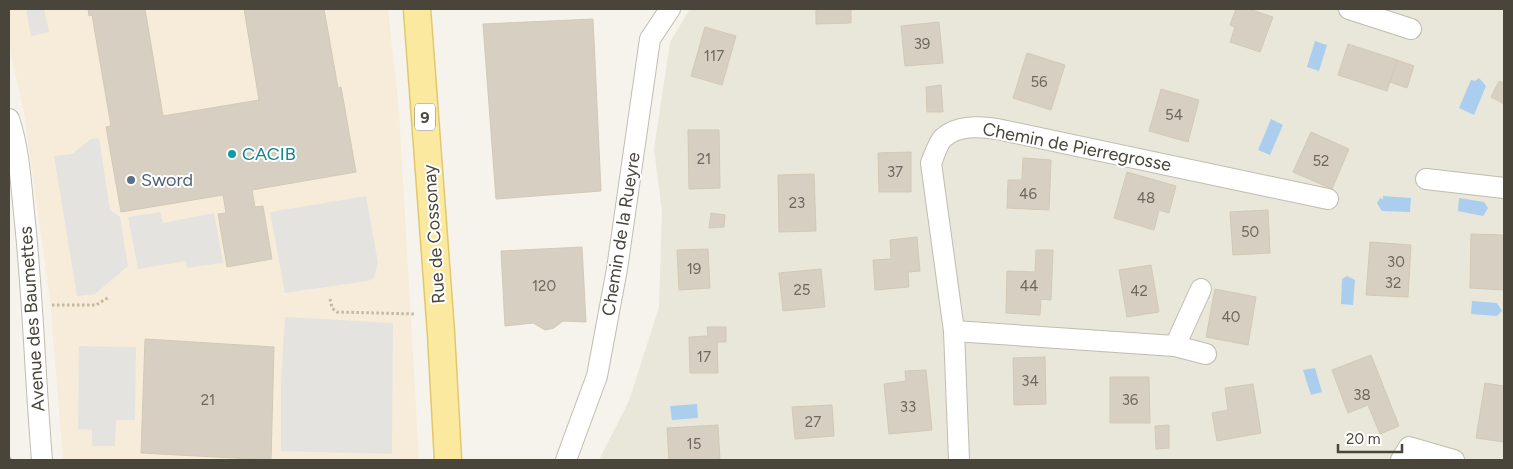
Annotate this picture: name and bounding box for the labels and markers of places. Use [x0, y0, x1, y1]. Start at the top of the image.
place label: CACIB [242, 143, 296, 165]
marker: CACIB [226, 148, 238, 160]
place label: Sword [141, 169, 193, 191]
marker: Sword [125, 174, 137, 186]

